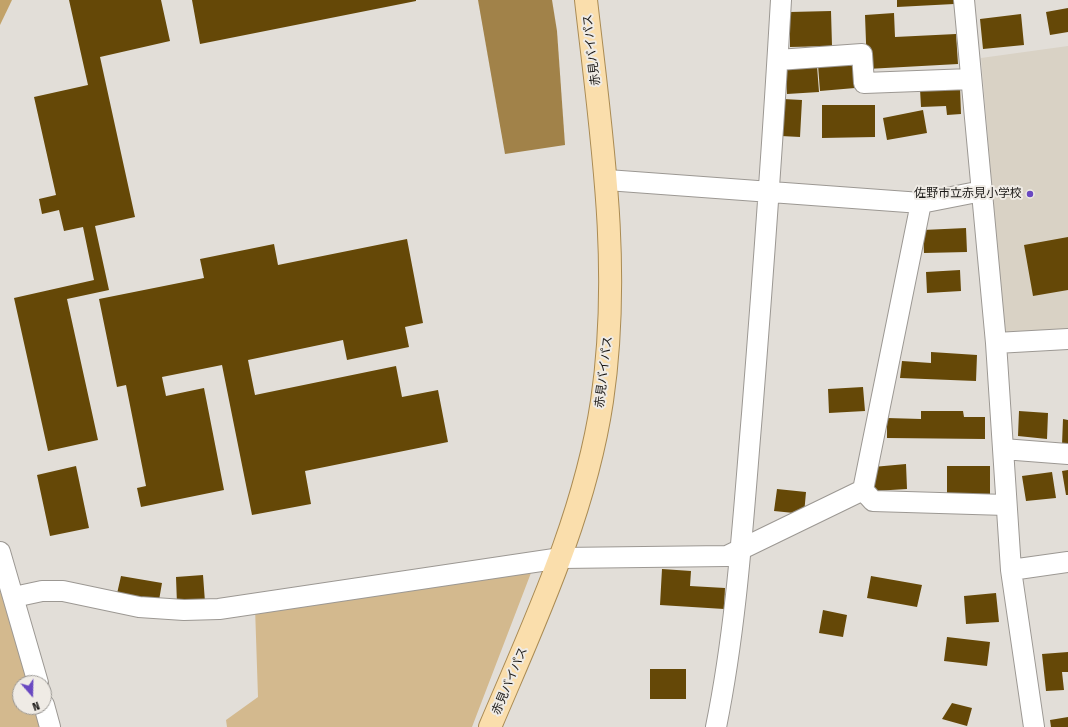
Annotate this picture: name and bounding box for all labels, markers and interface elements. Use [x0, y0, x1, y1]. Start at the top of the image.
street label: 赤見バイパス [580, 13, 604, 87]
place label: 佐野市立赤見小学校 [914, 187, 1022, 201]
marker: 佐野市立赤見小学校 [1025, 189, 1035, 199]
street label: 赤見バイパス [592, 335, 616, 409]
street label: 赤見バイパス [489, 645, 531, 717]
north arrow [12, 675, 52, 715]
text: N [31, 699, 41, 713]

